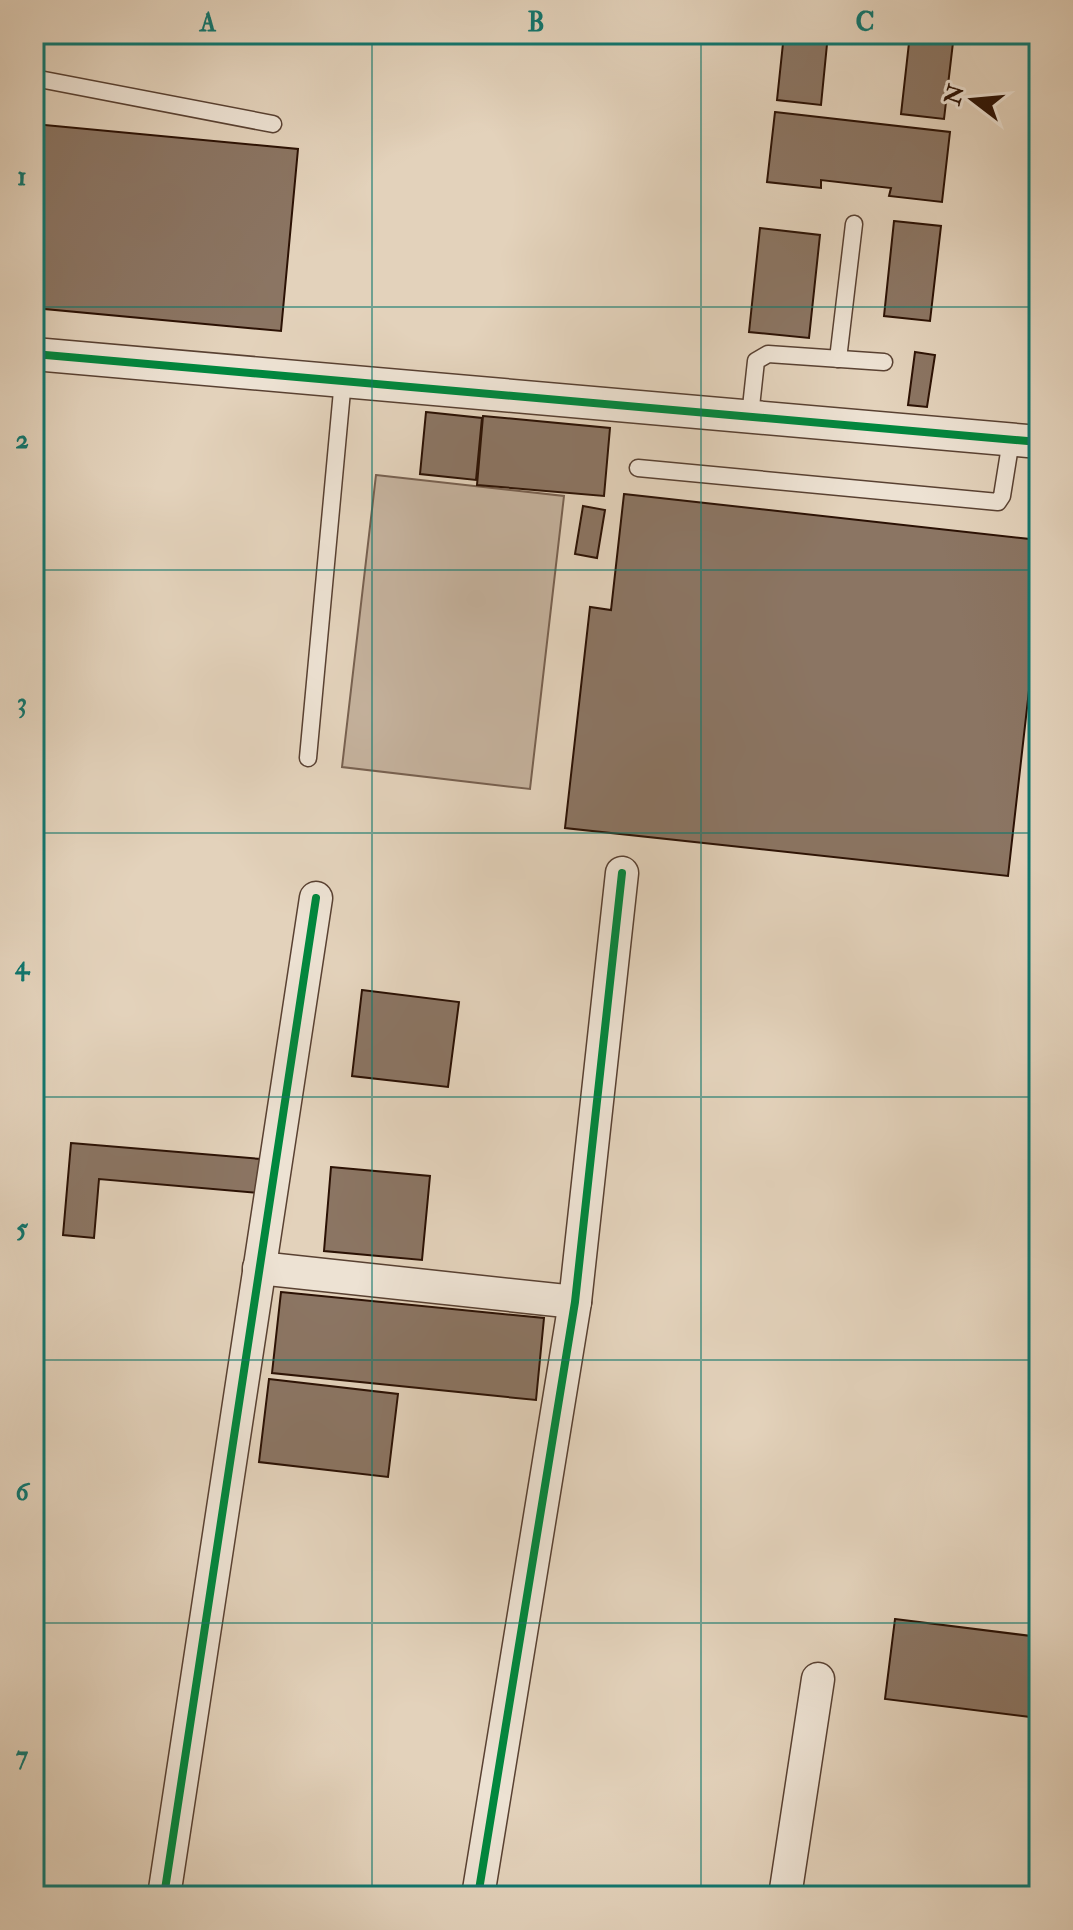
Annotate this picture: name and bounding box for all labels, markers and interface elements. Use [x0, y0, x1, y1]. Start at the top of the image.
text: A [199, 7, 217, 39]
text: B [527, 7, 545, 39]
text: C [855, 7, 875, 39]
north arrow [933, 60, 1013, 140]
text: N [938, 81, 971, 109]
text: 1 [17, 161, 27, 193]
text: 2 [15, 424, 29, 456]
text: 3 [17, 687, 27, 719]
text: 4 [14, 950, 31, 982]
text: 5 [16, 1213, 28, 1245]
text: 6 [15, 1476, 30, 1508]
text: 7 [16, 1740, 28, 1772]

